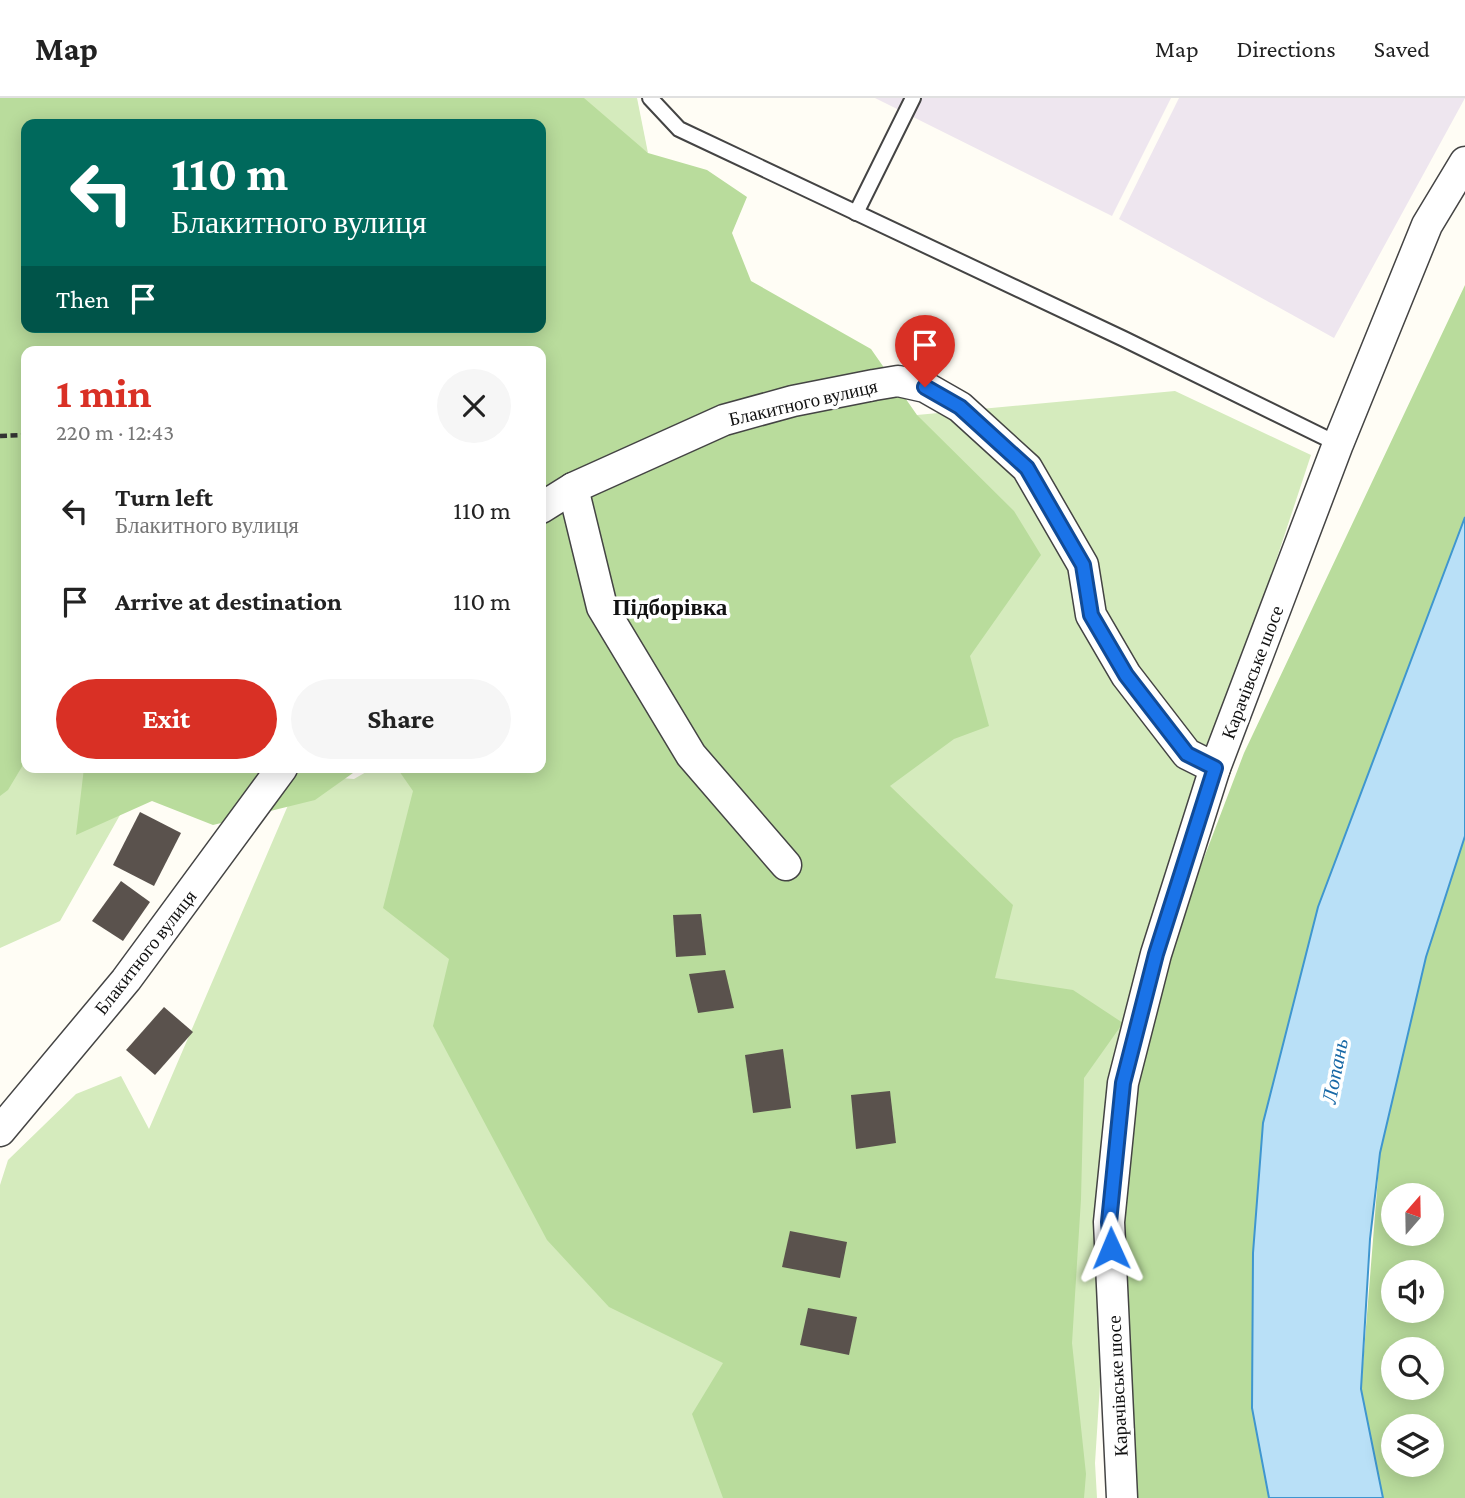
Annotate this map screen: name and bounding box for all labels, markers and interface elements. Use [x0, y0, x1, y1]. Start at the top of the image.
text: Map [35, 30, 98, 67]
text: Map [1155, 35, 1199, 62]
text: Directions [1237, 35, 1336, 62]
text: Saved [1374, 35, 1430, 62]
text: 110 m [171, 146, 288, 201]
icon: left [56, 147, 147, 238]
text: Блакитного вулиця [171, 204, 427, 240]
icon: arrive [124, 280, 162, 318]
text: Then [56, 285, 110, 314]
pin [895, 315, 955, 387]
icon: arrive [906, 326, 944, 364]
text: 1 min [56, 369, 152, 416]
button: close [437, 369, 511, 443]
street label: Блакитного вулиця [727, 375, 880, 430]
text: 220 m · 12:43 [56, 419, 174, 445]
text: Turn left [115, 483, 213, 512]
icon: left [56, 492, 94, 530]
text: 110 m [453, 496, 511, 525]
text: Блакитного вулиця [115, 512, 299, 538]
icon: arrive [56, 583, 94, 621]
text: Arrive at destination [115, 587, 342, 616]
text: 110 m [453, 587, 511, 616]
district label: Підборівка [613, 594, 728, 620]
street label: Карачівське шосе [1217, 602, 1288, 742]
button: Exit [56, 679, 277, 759]
button: Share [291, 679, 511, 759]
street label: Блакитного вулиця [90, 886, 201, 1019]
water label: Лопань [1317, 1036, 1353, 1107]
north arrow [1381, 1183, 1444, 1246]
map controls [1381, 1183, 1444, 1477]
position arrow [1074, 1211, 1148, 1285]
button: sound [1381, 1260, 1444, 1323]
street label: Карачівське шосе [1103, 1315, 1132, 1457]
button: search [1381, 1337, 1444, 1400]
button: layers [1381, 1414, 1444, 1477]

